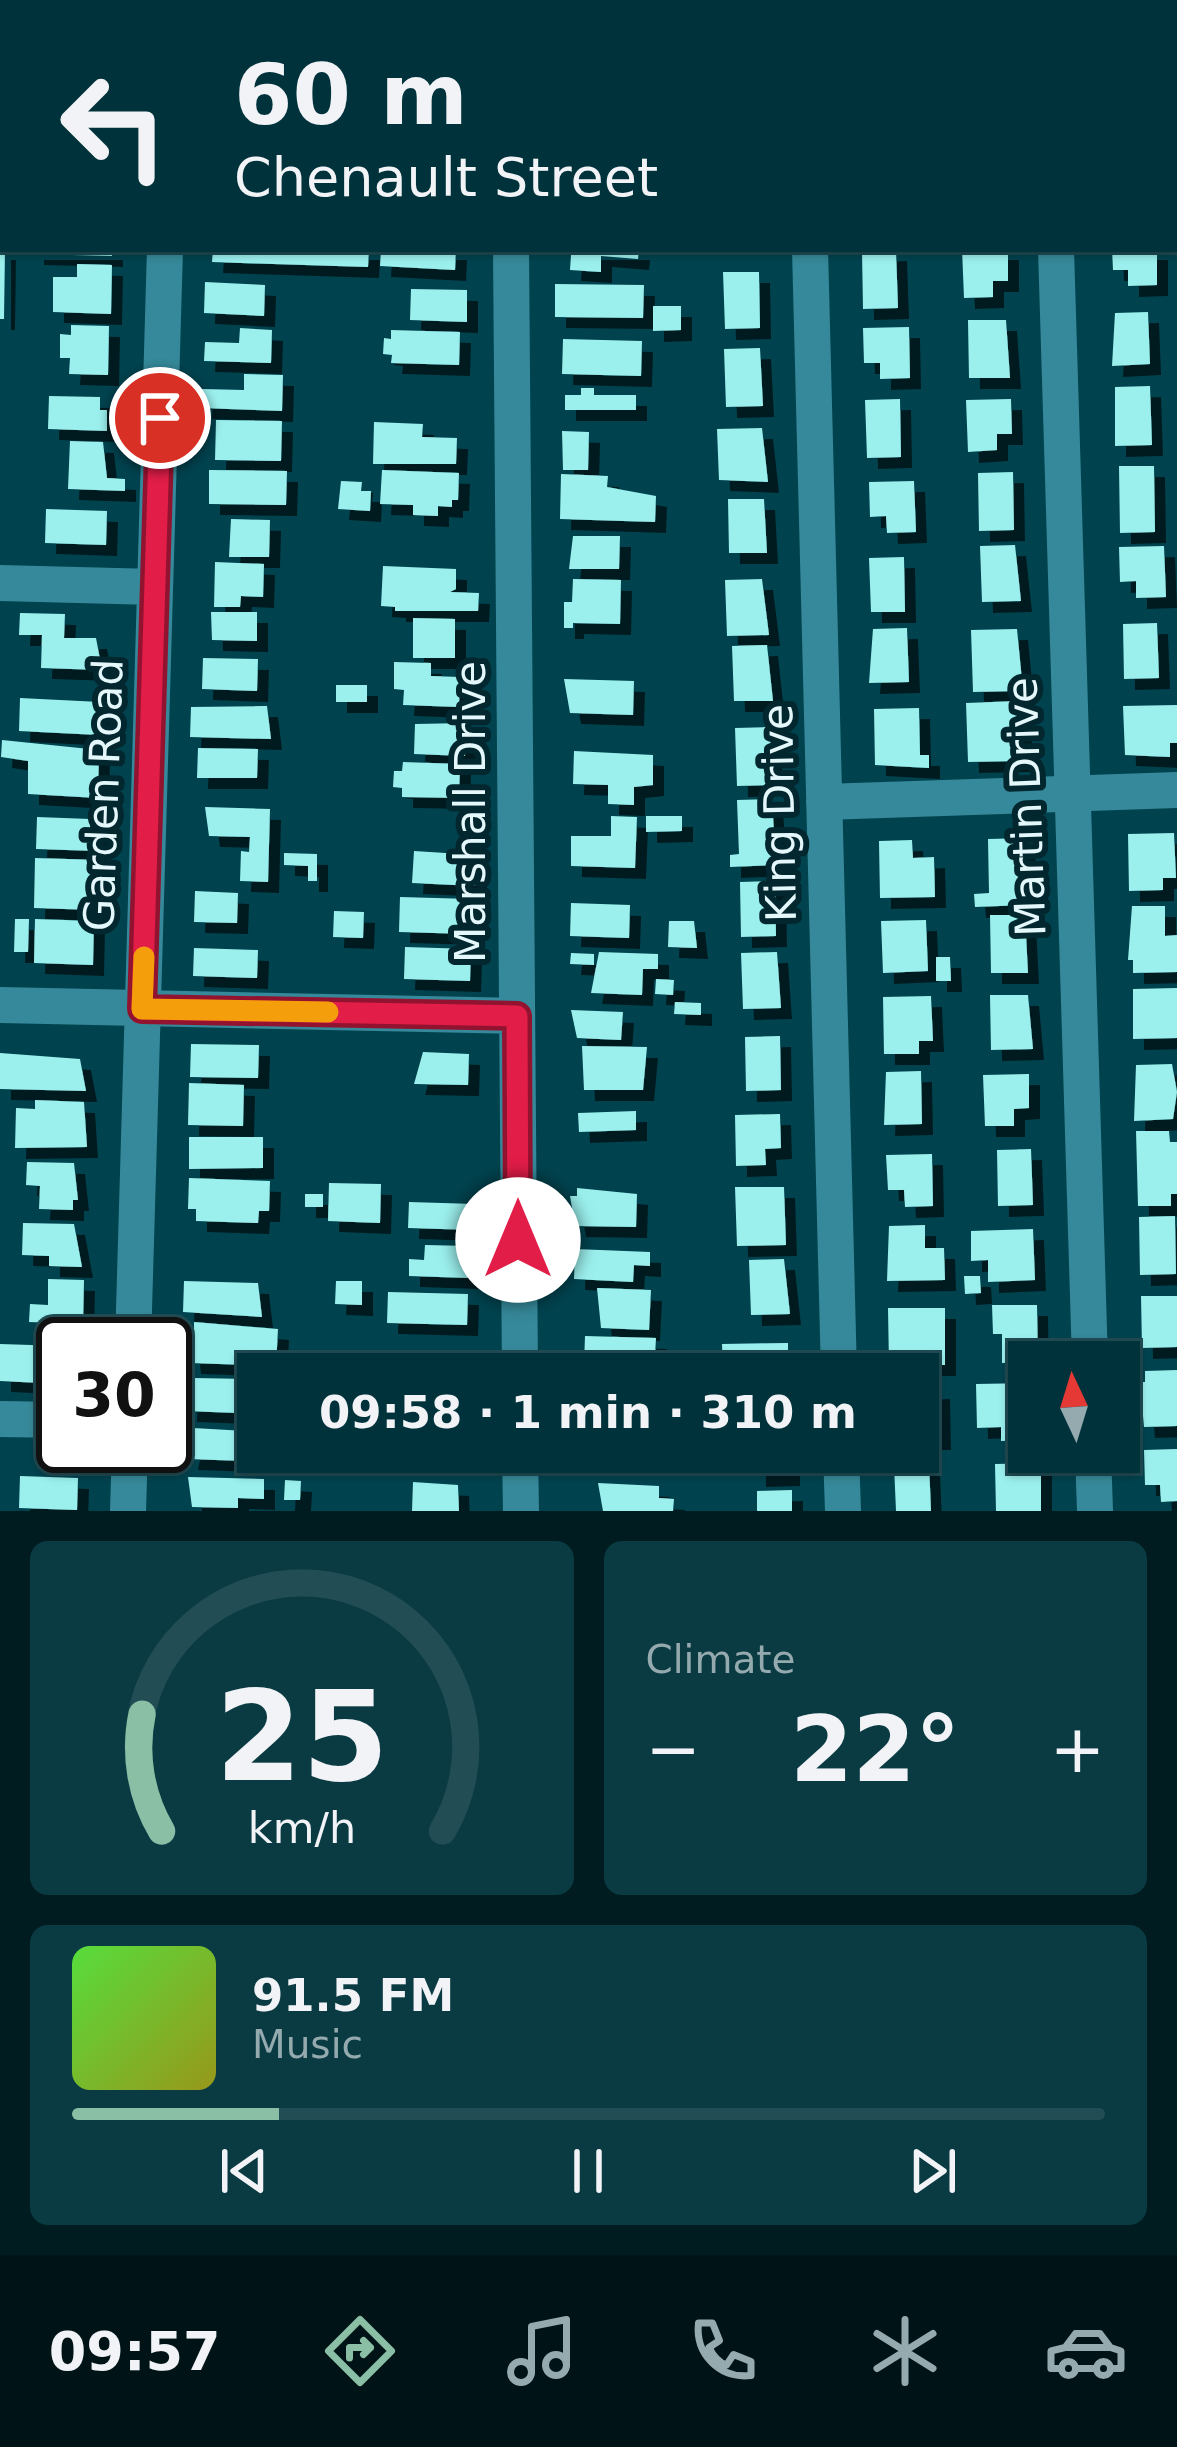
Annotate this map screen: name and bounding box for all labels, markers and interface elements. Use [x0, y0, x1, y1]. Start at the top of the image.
text: 60 m [234, 46, 468, 144]
icon: left [36, 48, 192, 204]
text: Chenault Street [234, 146, 658, 209]
pin [109, 367, 211, 469]
icon: arrive [127, 385, 193, 451]
street label: Garden Road [74, 658, 133, 932]
street label: Marshall Drive [446, 661, 495, 963]
street label: Martin Drive [997, 677, 1056, 937]
street label: King Drive [753, 704, 806, 922]
position arrow [455, 1177, 581, 1303]
speed limit sign: 30 [36, 1317, 192, 1473]
north arrow [1008, 1341, 1140, 1473]
map controls [1008, 1341, 1140, 1473]
text: 09:58 · 1 min · 310 m [319, 1386, 857, 1439]
text: Climate [646, 1637, 796, 1682]
text: 25 [215, 1664, 389, 1809]
text: 22° [790, 1697, 960, 1802]
text: − [646, 1711, 701, 1788]
text: + [1050, 1711, 1105, 1788]
text: km/h [248, 1803, 356, 1853]
text: 91.5 FM [252, 1969, 454, 2022]
text: Music [252, 2022, 363, 2067]
icon: previous [211, 2138, 277, 2204]
icon: pause [555, 2138, 621, 2204]
icon: next [900, 2138, 966, 2204]
icon: directions [318, 2309, 402, 2393]
icon: music [500, 2309, 584, 2393]
icon: phone [681, 2309, 765, 2393]
icon: climate [863, 2309, 947, 2393]
icon: car [1044, 2309, 1128, 2393]
text: 09:57 [49, 2320, 221, 2383]

